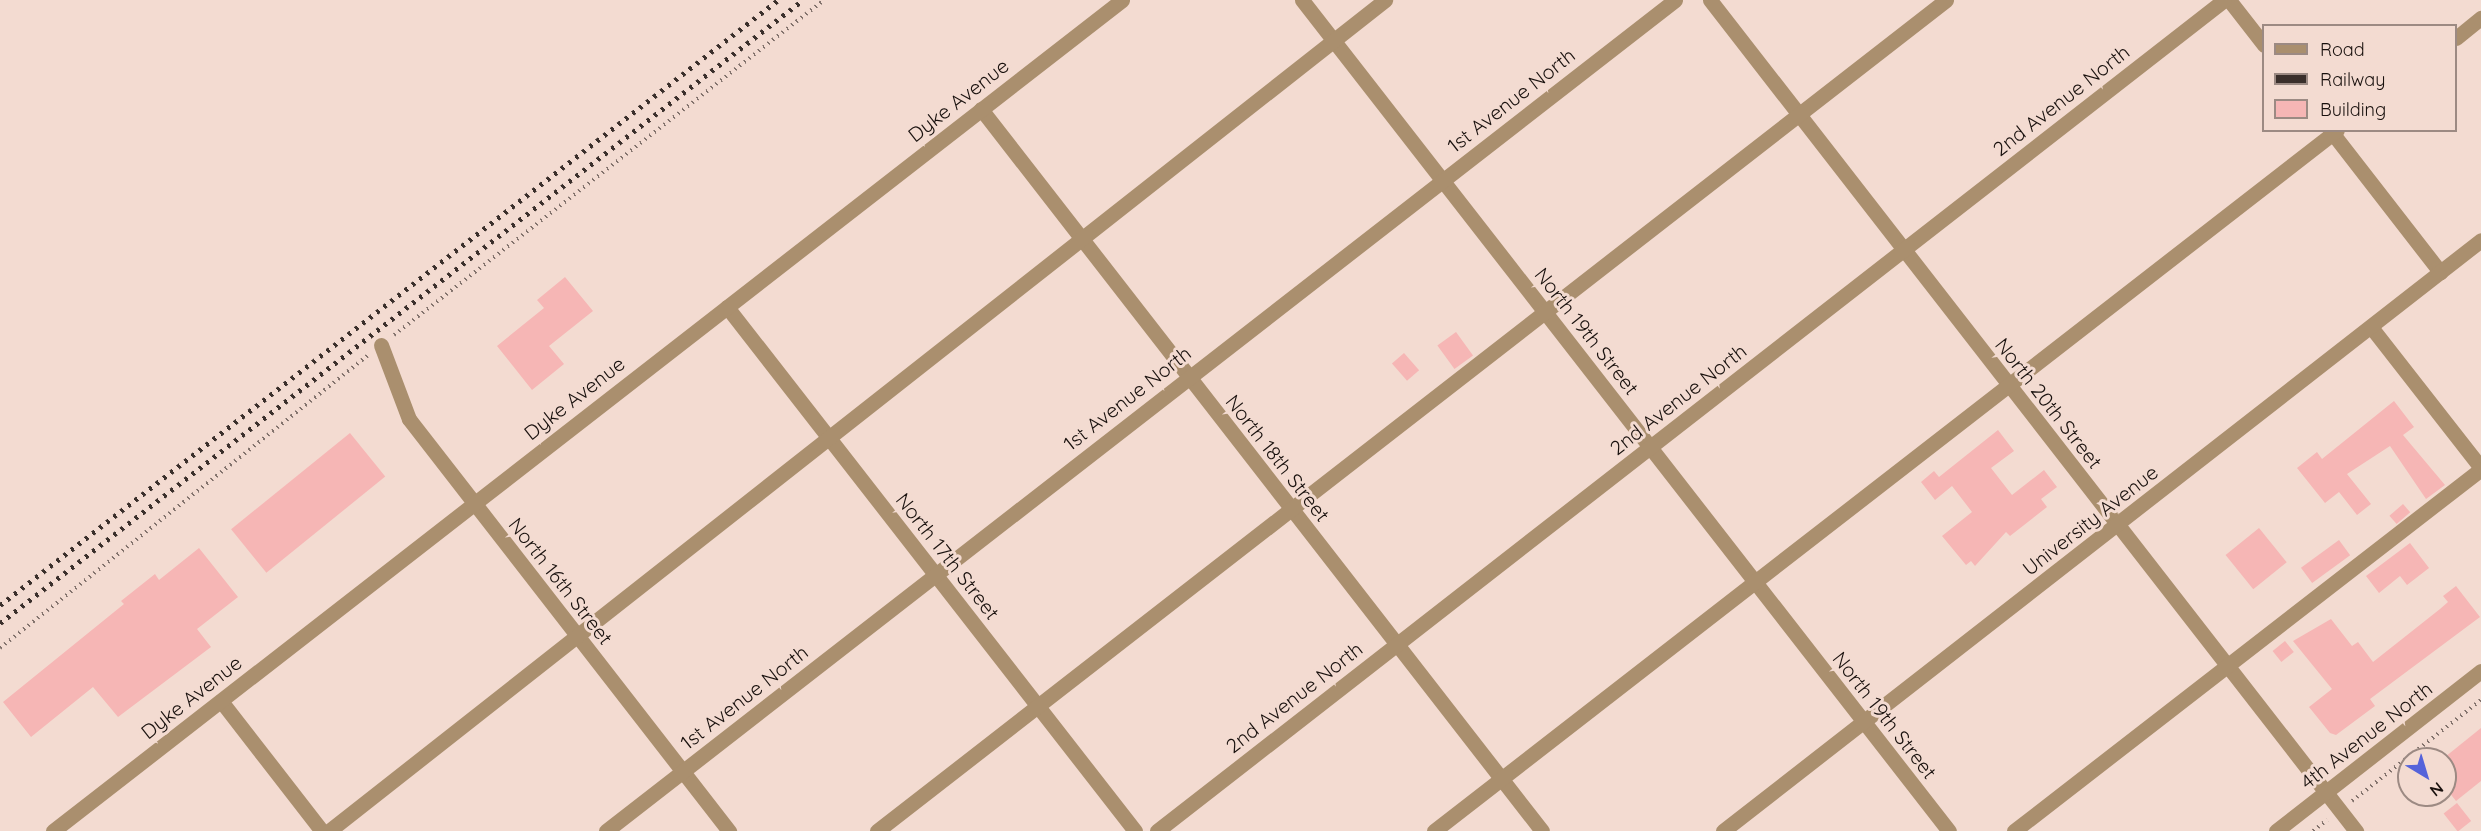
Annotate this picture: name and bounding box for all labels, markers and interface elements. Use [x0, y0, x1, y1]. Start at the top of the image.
legend [2262, 24, 2457, 132]
text: Road [2320, 38, 2365, 61]
street label: 2nd Avenue North [1988, 39, 2134, 161]
street label: 1st Avenue North [1442, 43, 1580, 157]
street label: Dyke Avenue [903, 53, 1013, 147]
text: Railway [2320, 68, 2386, 91]
text: Building [2320, 98, 2386, 121]
street label: North 19th Street [1530, 263, 1644, 399]
street label: North 20th Street [1991, 333, 2107, 473]
street label: 2nd Avenue North [1605, 338, 1751, 460]
street label: 1st Avenue North [1058, 341, 1196, 455]
street label: Dyke Avenue [519, 351, 629, 445]
street label: North 18th Street [1221, 390, 1335, 526]
street label: University Avenue [2018, 460, 2162, 580]
street label: North 17th Street [891, 488, 1005, 624]
street label: North 16th Street [504, 513, 618, 649]
street label: 2nd Avenue North [1221, 636, 1367, 758]
street label: 1st Avenue North [675, 640, 813, 754]
street label: North 19th Street [1828, 647, 1942, 783]
street label: Dyke Avenue [136, 650, 246, 744]
street label: 4th Avenue North [2295, 676, 2437, 794]
north arrow [2397, 747, 2457, 807]

